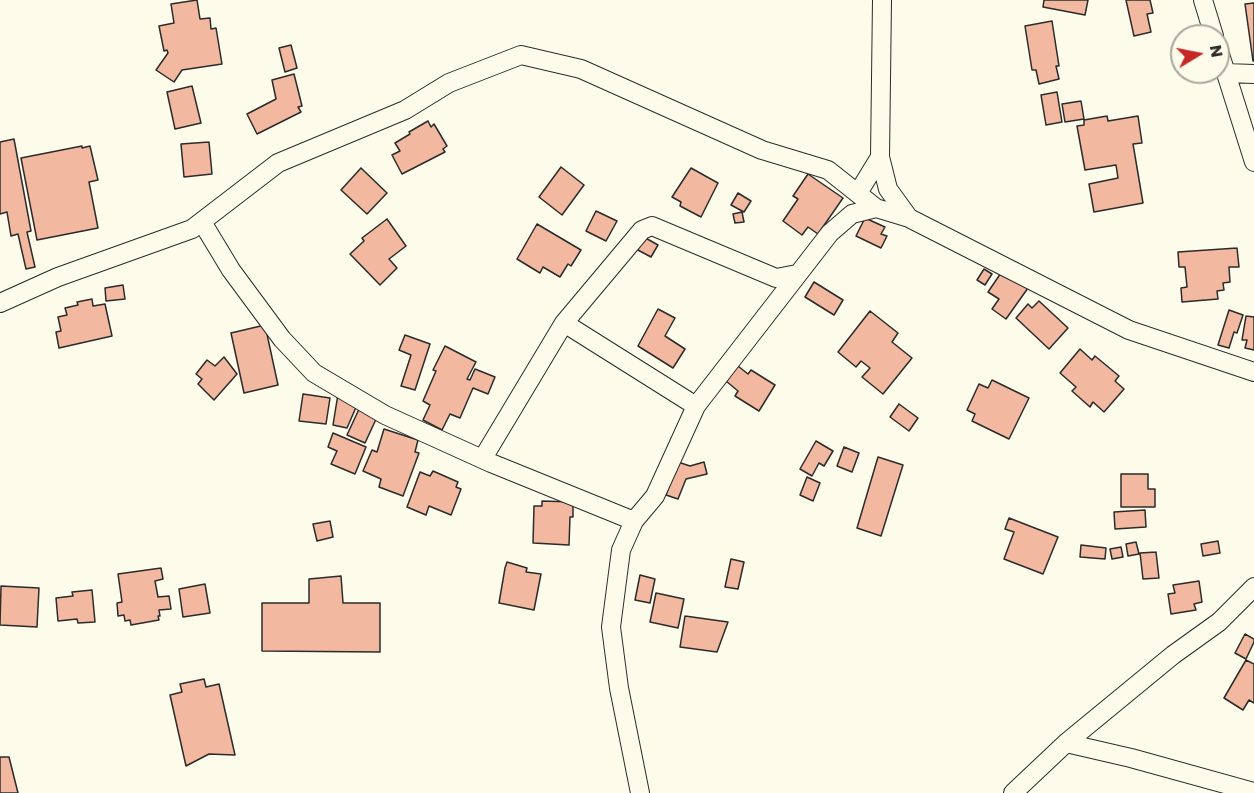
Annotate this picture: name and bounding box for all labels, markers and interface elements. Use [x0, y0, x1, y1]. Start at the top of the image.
north arrow [1170, 24, 1230, 84]
text: N [1204, 43, 1229, 59]

